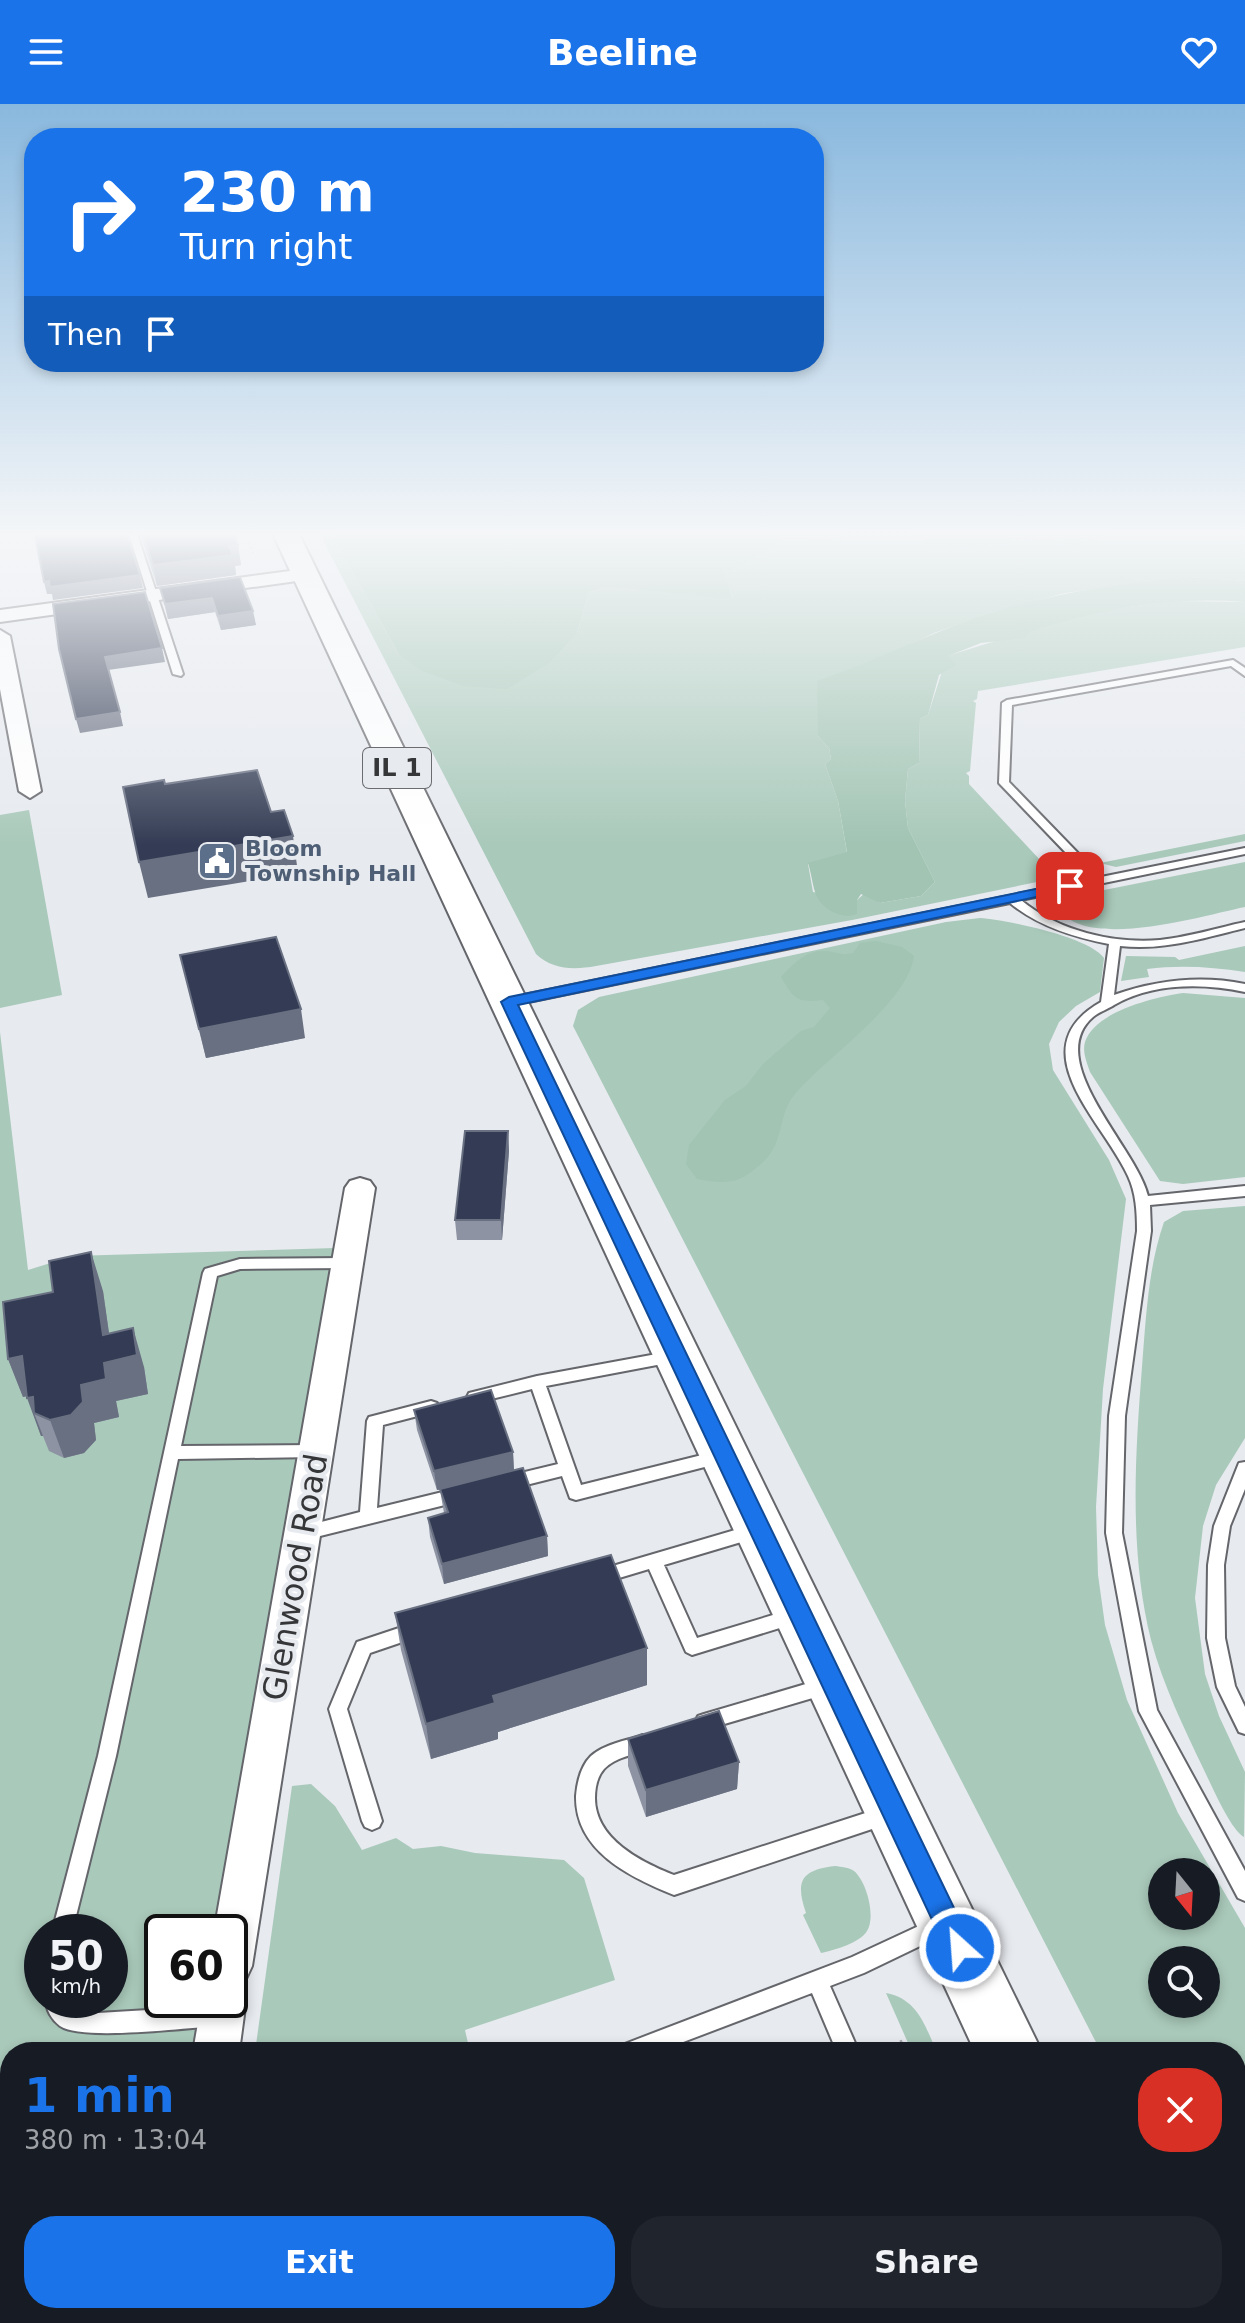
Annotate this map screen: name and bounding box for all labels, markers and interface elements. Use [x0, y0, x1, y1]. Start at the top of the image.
icon: menu [24, 30, 68, 74]
icon: heart [1177, 30, 1221, 74]
text: Beeline [547, 32, 698, 73]
text: 230 m [180, 159, 375, 224]
icon: right [48, 160, 152, 264]
text: Turn right [180, 226, 352, 267]
icon: arrive [139, 312, 183, 356]
text: Then [48, 317, 123, 352]
road number: IL 1 [363, 748, 431, 788]
place label: Bloom Township Hall [245, 836, 416, 886]
public building icon: Bloom Township Hall [196, 840, 238, 882]
pin [1036, 852, 1104, 920]
icon: arrive [1048, 864, 1092, 908]
street label: Glenwood Road [255, 1451, 335, 1703]
north arrow [1148, 1858, 1220, 1930]
map controls [1148, 1858, 1220, 2018]
position arrow [918, 1906, 1002, 1990]
speed limit sign: 60 [144, 1914, 248, 2018]
text: 50 [48, 1933, 104, 1979]
button: search [1148, 1946, 1220, 2018]
text: km/h [51, 1974, 101, 1998]
text: 1 min [24, 2067, 175, 2123]
button: close [1138, 2068, 1222, 2152]
text: 380 m · 13:04 [24, 2125, 207, 2155]
button: Exit [24, 2216, 615, 2308]
button: Share [631, 2216, 1222, 2308]

